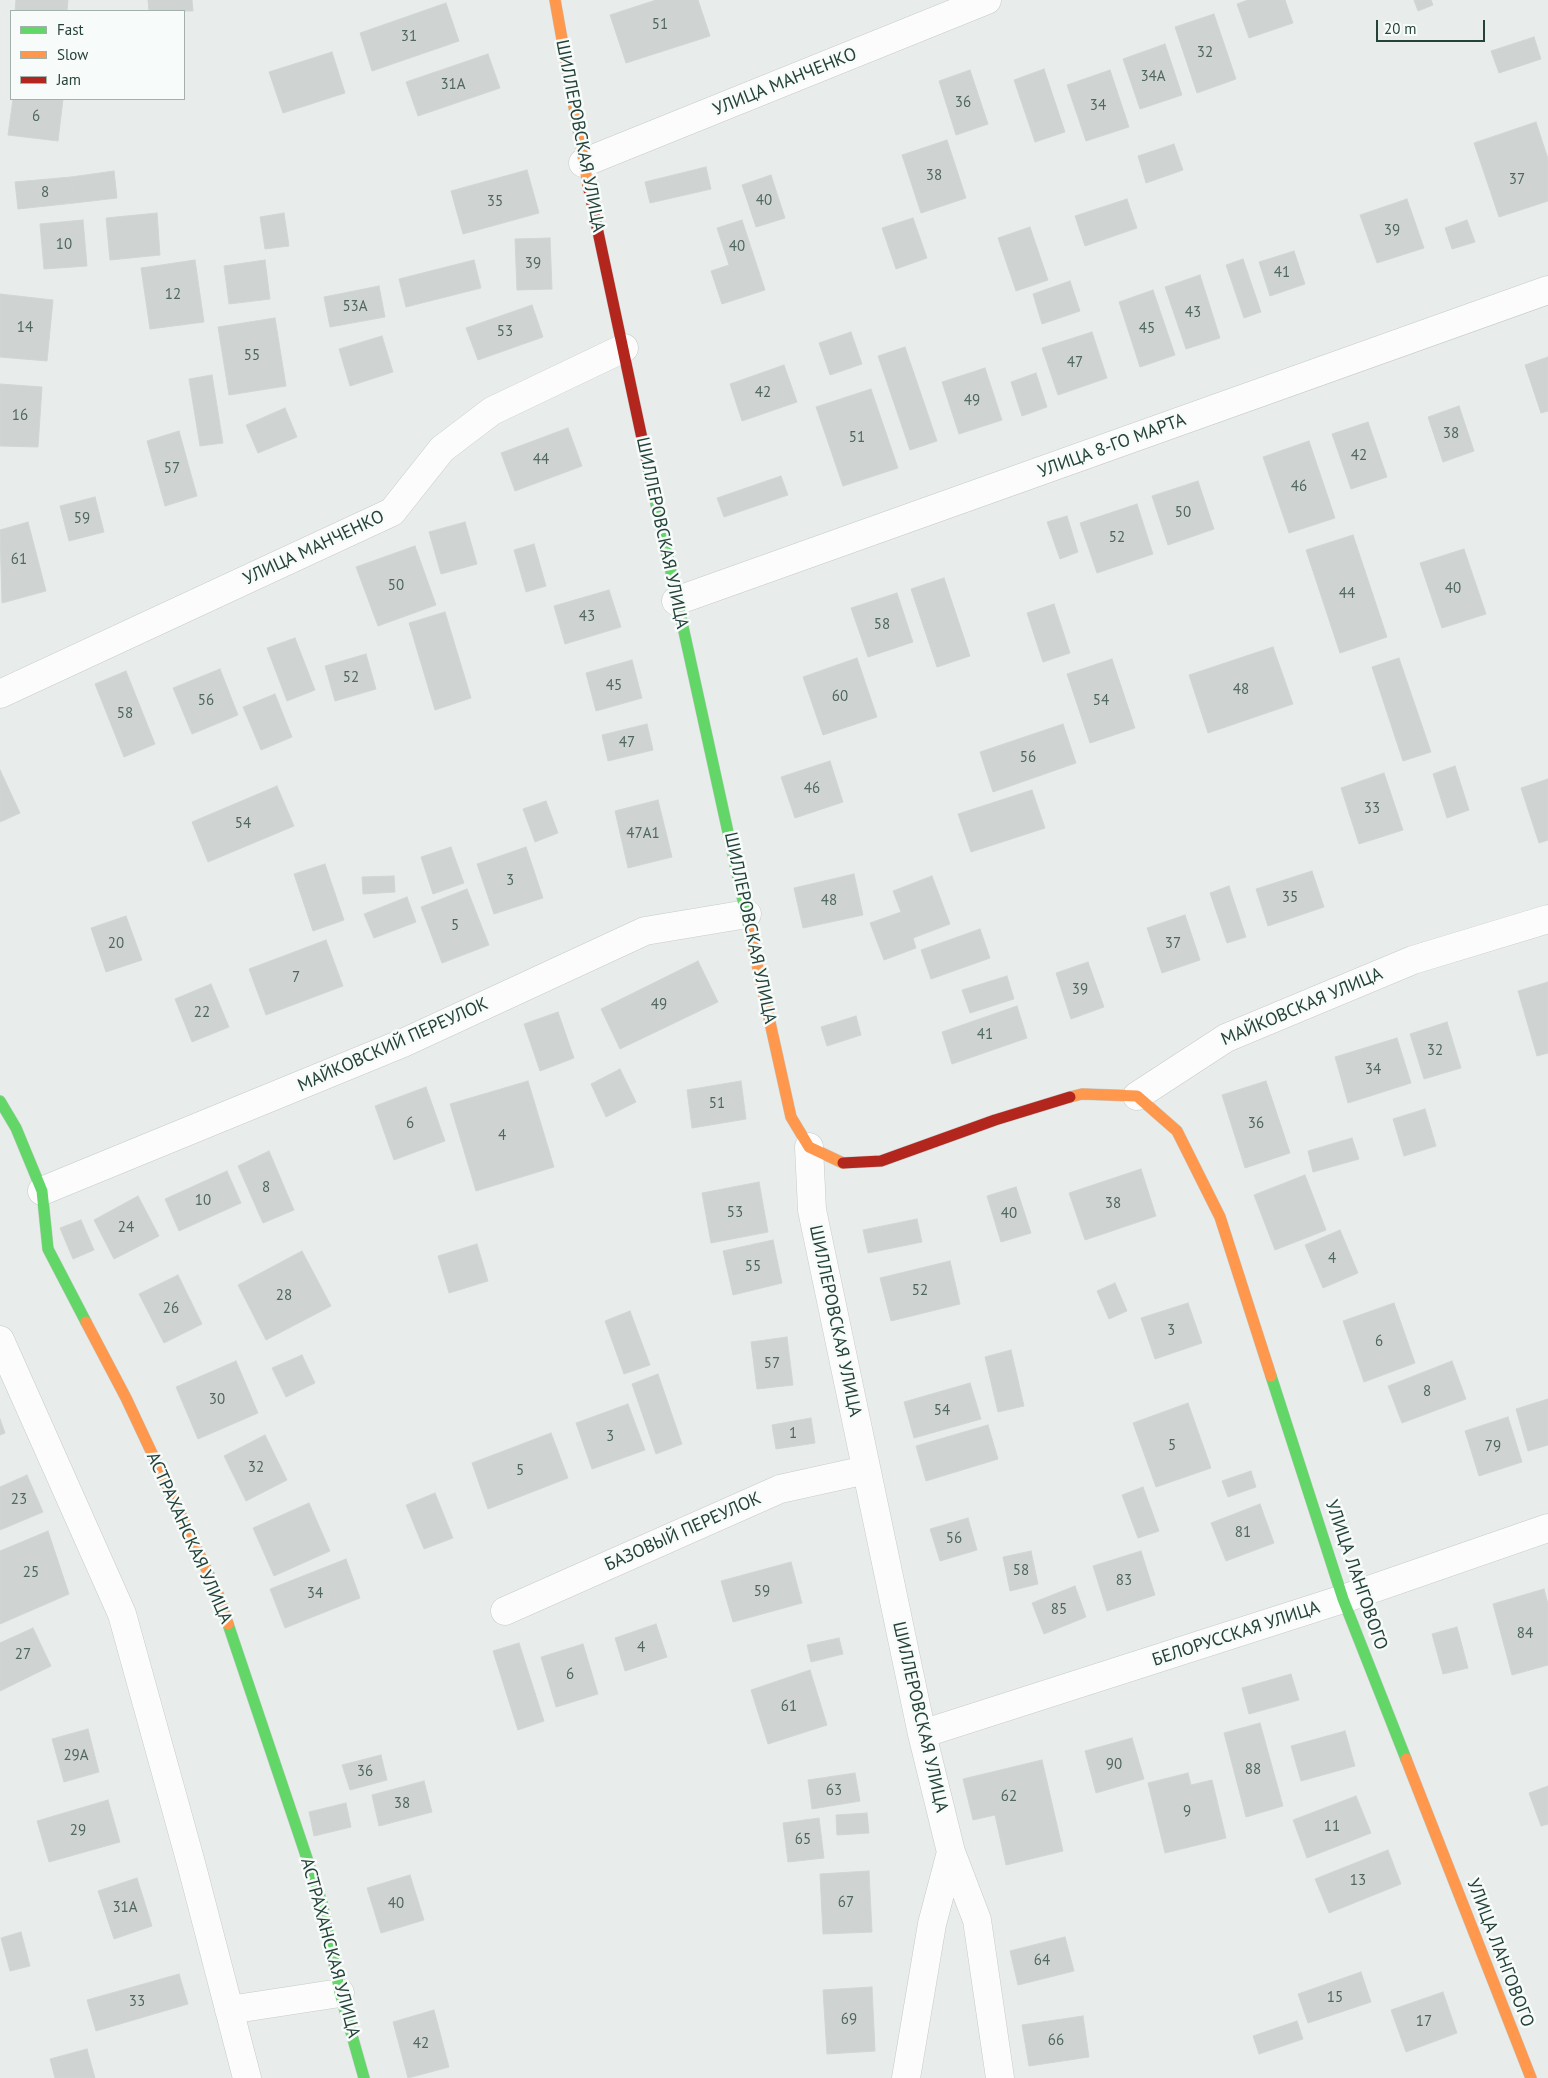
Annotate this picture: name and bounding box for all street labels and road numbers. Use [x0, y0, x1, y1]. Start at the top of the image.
street label: ШИЛЛЕРОВСКАЯ УЛИЦА [551, 38, 609, 234]
street label: УЛИЦА МАНЧЕНКО [710, 43, 860, 121]
street label: УЛИЦА 8-ГО МАРТА [1035, 409, 1189, 483]
street label: ШИЛЛЕРОВСКАЯ УЛИЦА [631, 435, 693, 631]
street label: УЛИЦА МАНЧЕНКО [240, 506, 388, 590]
street label: ШИЛЛЕРОВСКАЯ УЛИЦА [719, 830, 781, 1026]
street label: МАЙКОВСКАЯ УЛИЦА [1218, 963, 1386, 1051]
street label: МАЙКОВСКИЙ ПЕРЕУЛОК [294, 993, 492, 1097]
street label: ШИЛЛЕРОВСКАЯ УЛИЦА [804, 1223, 866, 1419]
street label: АСТРАХАНСКАЯ УЛИЦА [141, 1449, 237, 1627]
street label: БАЗОВЫЙ ПЕРЕУЛОК [601, 1488, 765, 1576]
street label: УЛИЦА ЛАНГОВОГО [1320, 1497, 1392, 1653]
street label: БЕЛОРУССКАЯ УЛИЦА [1150, 1597, 1322, 1671]
street label: ШИЛЛЕРОВСКАЯ УЛИЦА [888, 1619, 952, 1815]
street label: АСТРАХАНСКАЯ УЛИЦА [296, 1856, 364, 2040]
street label: УЛИЦА ЛАНГОВОГО [1462, 1876, 1538, 2030]

